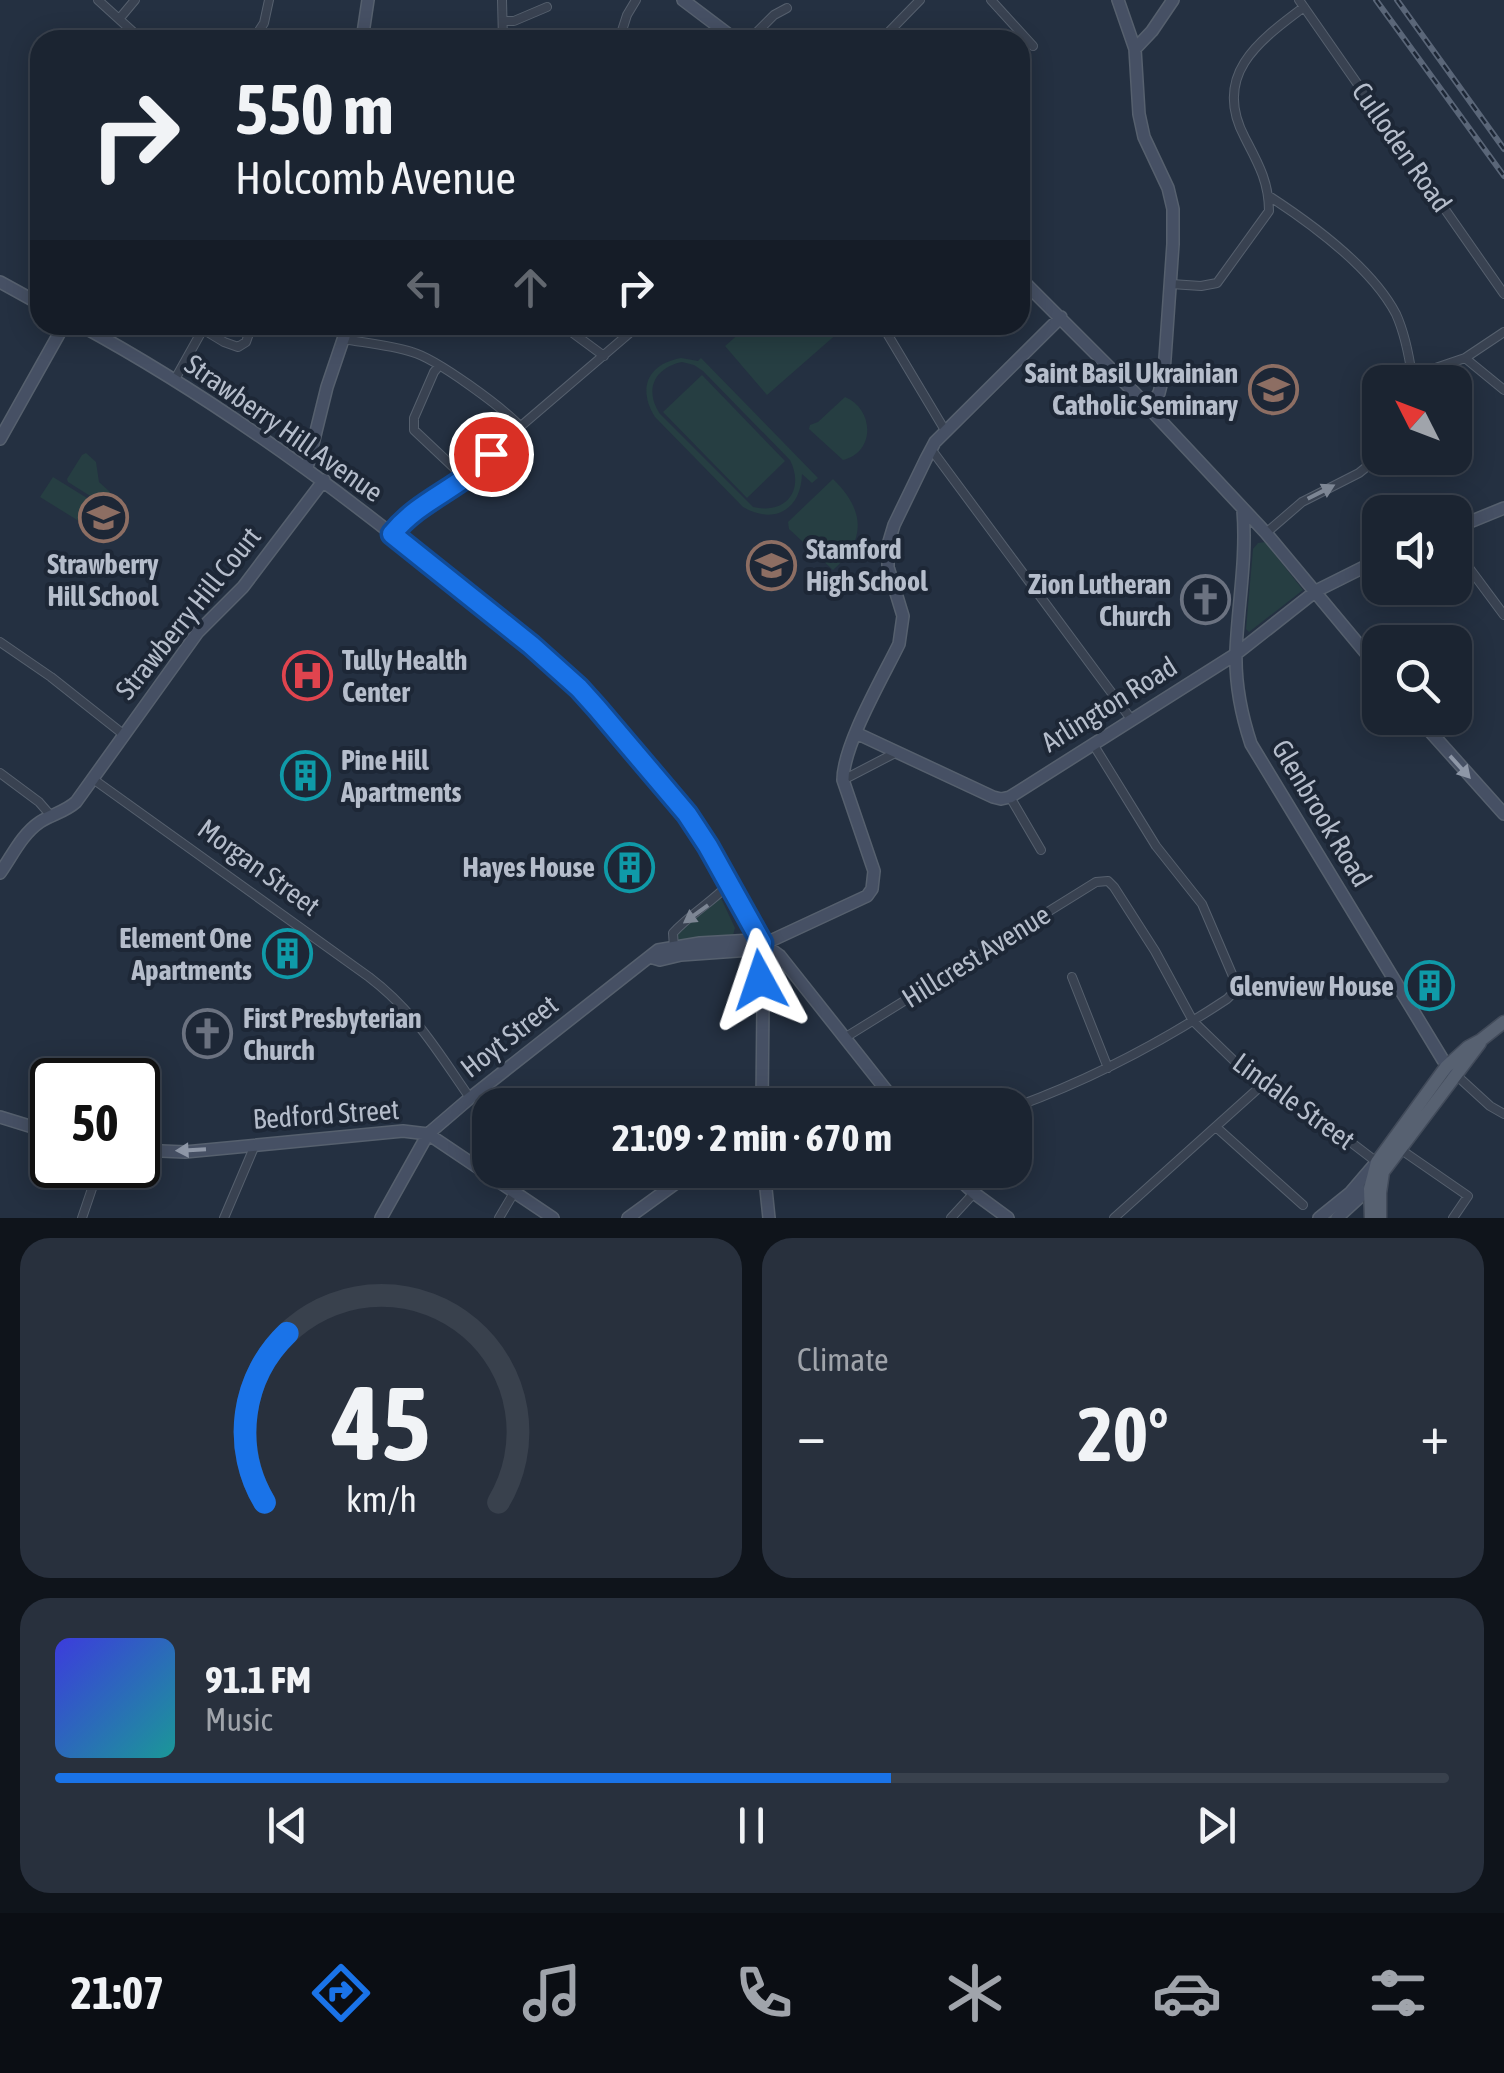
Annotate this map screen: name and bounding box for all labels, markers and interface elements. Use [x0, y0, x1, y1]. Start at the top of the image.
text: 550 m [235, 69, 394, 149]
icon: right [70, 70, 200, 200]
street label: Culloden Road [1346, 76, 1458, 218]
text: Holcomb Avenue [235, 152, 516, 204]
icon: left [398, 260, 453, 315]
icon: ahead [503, 260, 558, 315]
icon: right [608, 260, 663, 315]
street label: Strawberry Hill Avenue [179, 348, 389, 508]
place label: Saint Basil Ukrainian Catholic Seminary [1025, 357, 1238, 421]
school or university icon: Saint Basil Ukrainian Catholic Seminary [1247, 363, 1299, 415]
north arrow [1362, 365, 1472, 475]
map controls [1362, 365, 1472, 735]
pin [449, 412, 534, 497]
icon: arrive [464, 427, 519, 482]
one-way arrow [1307, 484, 1336, 501]
school or university icon: Strawberry Hill School [77, 491, 129, 543]
button: sound [1362, 495, 1472, 605]
street label: Strawberry Hill Court [109, 521, 267, 705]
place label: Stamford High School [806, 533, 928, 597]
school or university icon: Stamford High School [745, 539, 797, 591]
place label: Strawberry Hill School [47, 548, 159, 612]
place label: Zion Lutheran Church [1028, 568, 1171, 632]
church icon: Zion Lutheran Church [1180, 574, 1232, 626]
button: search [1362, 625, 1472, 735]
place label: Tully Health Center [342, 644, 467, 708]
hospital icon: Tully Health Center [281, 650, 333, 702]
street label: Arlington Road [1036, 650, 1182, 758]
street label: Glenbrook Road [1266, 734, 1378, 892]
place label: Pine Hill Apartments [340, 744, 462, 808]
building icon: Pine Hill Apartments [280, 750, 332, 802]
one-way arrow [1448, 755, 1471, 779]
street label: Morgan Street [192, 812, 326, 922]
building icon: Hayes House [604, 841, 656, 893]
place label: Hayes House [462, 851, 595, 883]
street label: Hillcrest Avenue [896, 898, 1056, 1014]
one-way arrow [683, 903, 709, 923]
place label: Element One Apartments [119, 922, 252, 986]
building icon: Element One Apartments [261, 928, 313, 980]
position arrow [708, 928, 812, 1032]
building icon: Glenview House [1403, 960, 1455, 1012]
place label: Glenview House [1229, 970, 1394, 1002]
street label: Hoyt Street [454, 988, 564, 1084]
place label: First Presbyterian Church [243, 1002, 422, 1066]
church icon: First Presbyterian Church [182, 1008, 234, 1060]
street label: Lindale Street [1227, 1046, 1361, 1156]
speed limit sign: 50 [30, 1058, 160, 1188]
street label: Bedford Street [252, 1093, 400, 1135]
text: 21:09 · 2 min · 670 m [612, 1116, 892, 1159]
one-way arrow [175, 1142, 207, 1158]
text: Climate [797, 1341, 889, 1378]
text: 45 [331, 1363, 430, 1482]
text: 20° [1077, 1391, 1169, 1477]
text: − [797, 1403, 826, 1466]
text: + [1420, 1403, 1449, 1466]
text: km/h [346, 1479, 416, 1520]
text: 91.1 FM [205, 1658, 311, 1701]
text: Music [205, 1701, 272, 1738]
icon: previous [260, 1798, 315, 1853]
icon: pause [724, 1798, 779, 1853]
icon: next [1189, 1798, 1244, 1853]
icon: directions [306, 1958, 376, 2028]
icon: music [517, 1958, 587, 2028]
icon: phone [729, 1958, 799, 2028]
icon: climate [940, 1958, 1010, 2028]
icon: car [1152, 1958, 1222, 2028]
icon: filters [1363, 1958, 1433, 2028]
text: 21:07 [71, 1967, 164, 2019]

